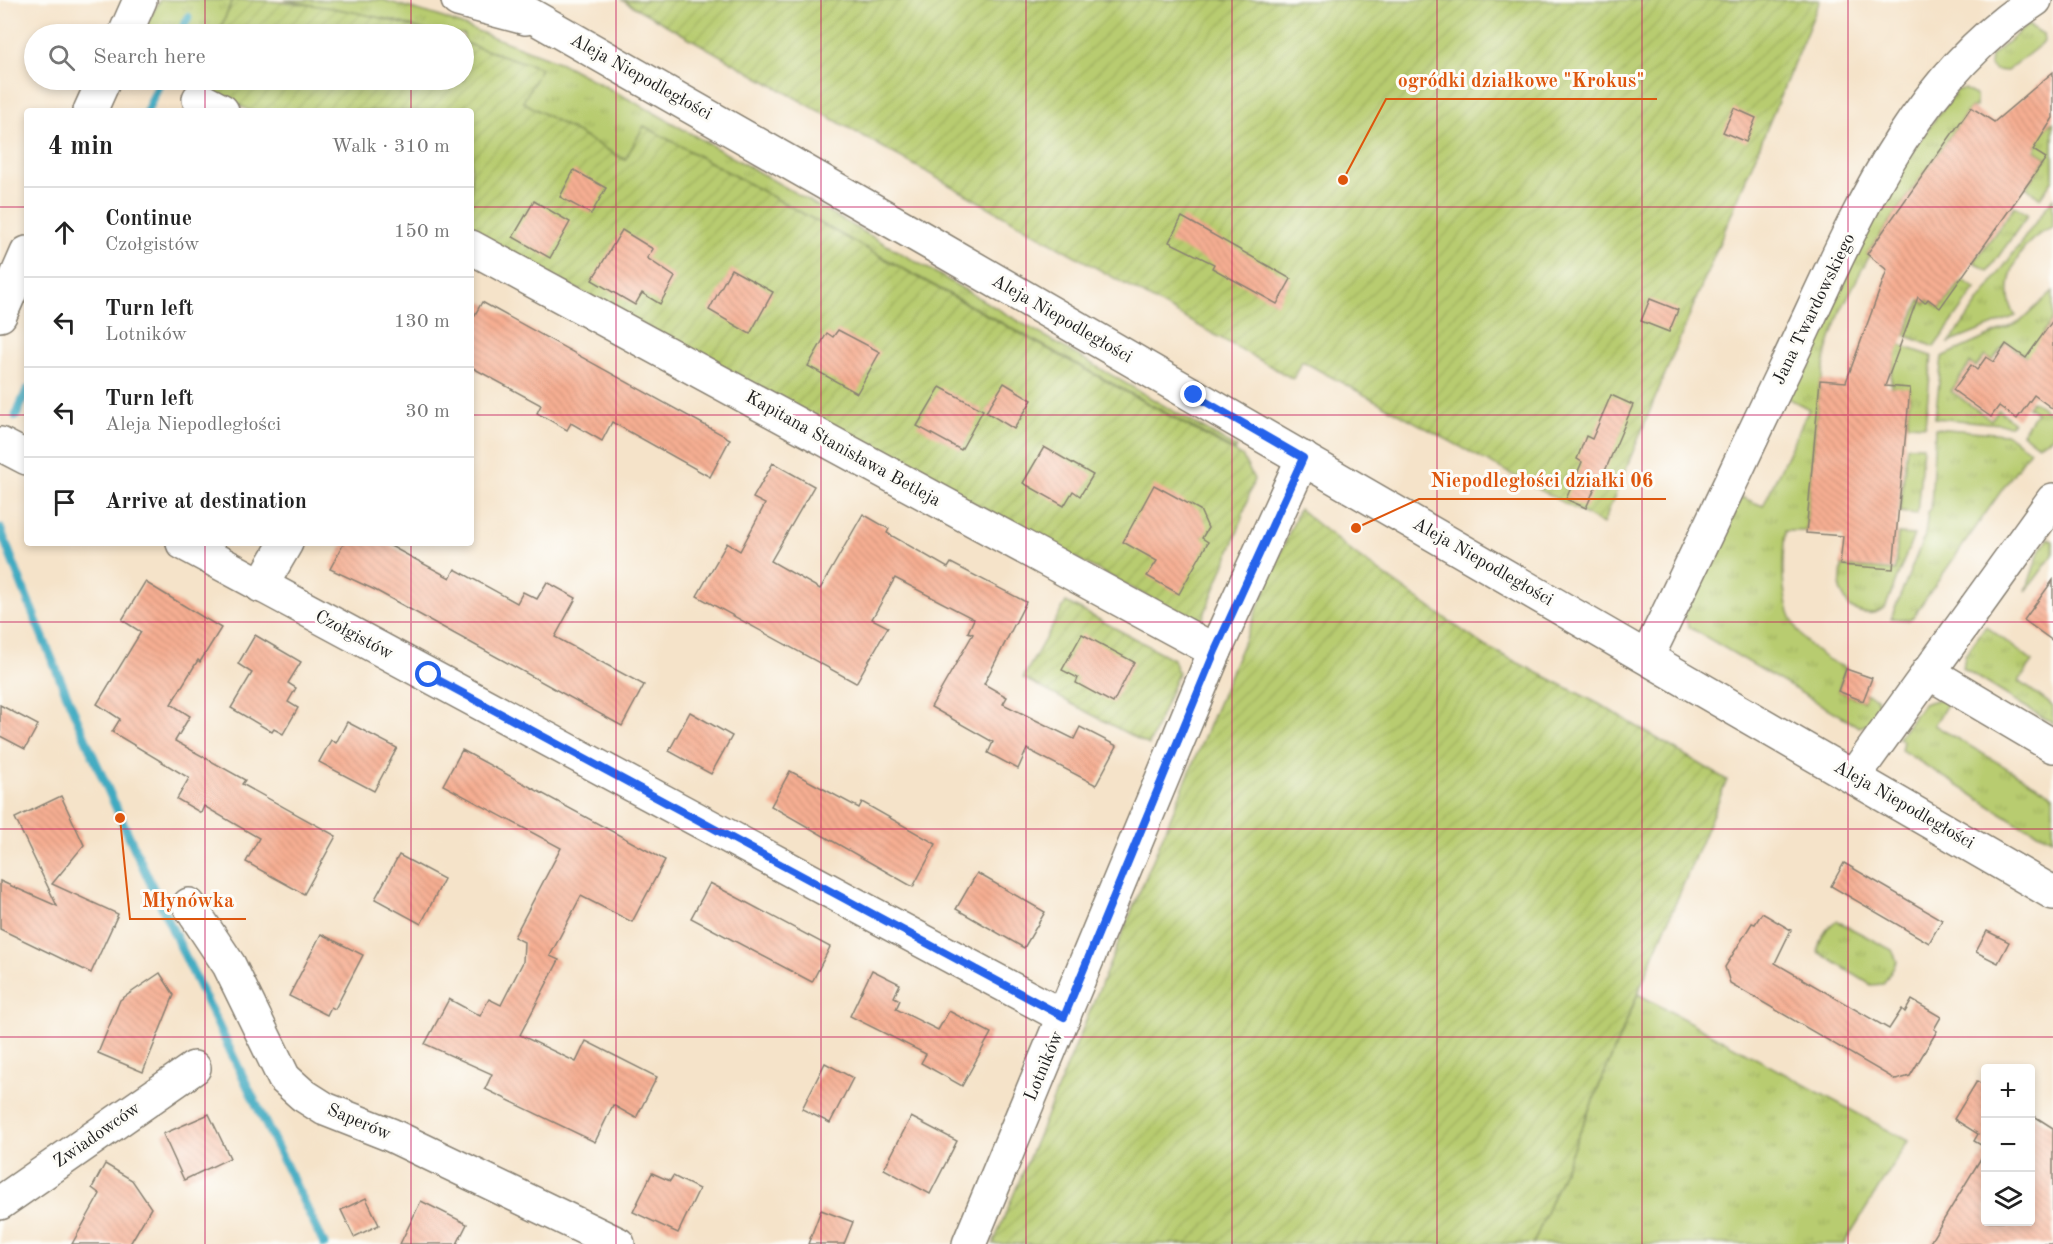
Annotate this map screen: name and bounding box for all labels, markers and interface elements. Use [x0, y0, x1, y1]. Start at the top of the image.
search box [24, 24, 474, 90]
street label: Aleja Niepodległości [567, 31, 715, 123]
icon: search [45, 41, 78, 74]
text: Search here [93, 46, 206, 68]
callout: ogródki działkowe "Krokus" [1386, 61, 1657, 99]
text: ogródki działkowe "Krokus" [1398, 72, 1644, 92]
text: 4 min [48, 134, 113, 160]
text: Walk · 310 m [331, 137, 450, 157]
text: Continue [105, 208, 192, 230]
icon: ahead [48, 216, 81, 249]
text: 150 m [394, 222, 450, 242]
street label: Jana Twardowskiego [1770, 231, 1858, 387]
text: Czołgistów [105, 235, 200, 255]
street label: Aleja Niepodległości [989, 272, 1135, 366]
text: Turn left [105, 298, 194, 320]
icon: left [48, 306, 81, 339]
text: 130 m [394, 312, 450, 332]
text: Lotników [105, 325, 187, 345]
route end [1180, 381, 1206, 407]
text: Turn left [105, 388, 194, 410]
street label: Kapitana Stanisława Betleja [743, 388, 944, 510]
icon: left [48, 396, 81, 429]
text: 30 m [405, 402, 450, 422]
text: Aleja Niepodległości [105, 415, 281, 435]
callout: Niepodległości działki 06 [1419, 461, 1666, 499]
text: Niepodległości działki 06 [1431, 472, 1653, 492]
icon: arrive [48, 486, 81, 519]
text: Arrive at destination [105, 491, 307, 513]
street label: Aleja Niepodległości [1410, 515, 1556, 609]
street label: Czołgistów [312, 607, 396, 663]
route start [415, 661, 441, 687]
street label: Aleja Niepodległości [1831, 758, 1977, 852]
callout: Młynówka [130, 881, 246, 919]
text: Młynówka [142, 892, 234, 912]
street label: Lotników [1021, 1028, 1067, 1104]
map controls [1981, 1064, 2035, 1226]
button: + [1981, 1064, 2035, 1118]
street label: Zwiadowców [50, 1099, 144, 1171]
street label: Saperów [324, 1100, 394, 1144]
button: − [1981, 1118, 2035, 1172]
button: layers [1981, 1172, 2035, 1226]

